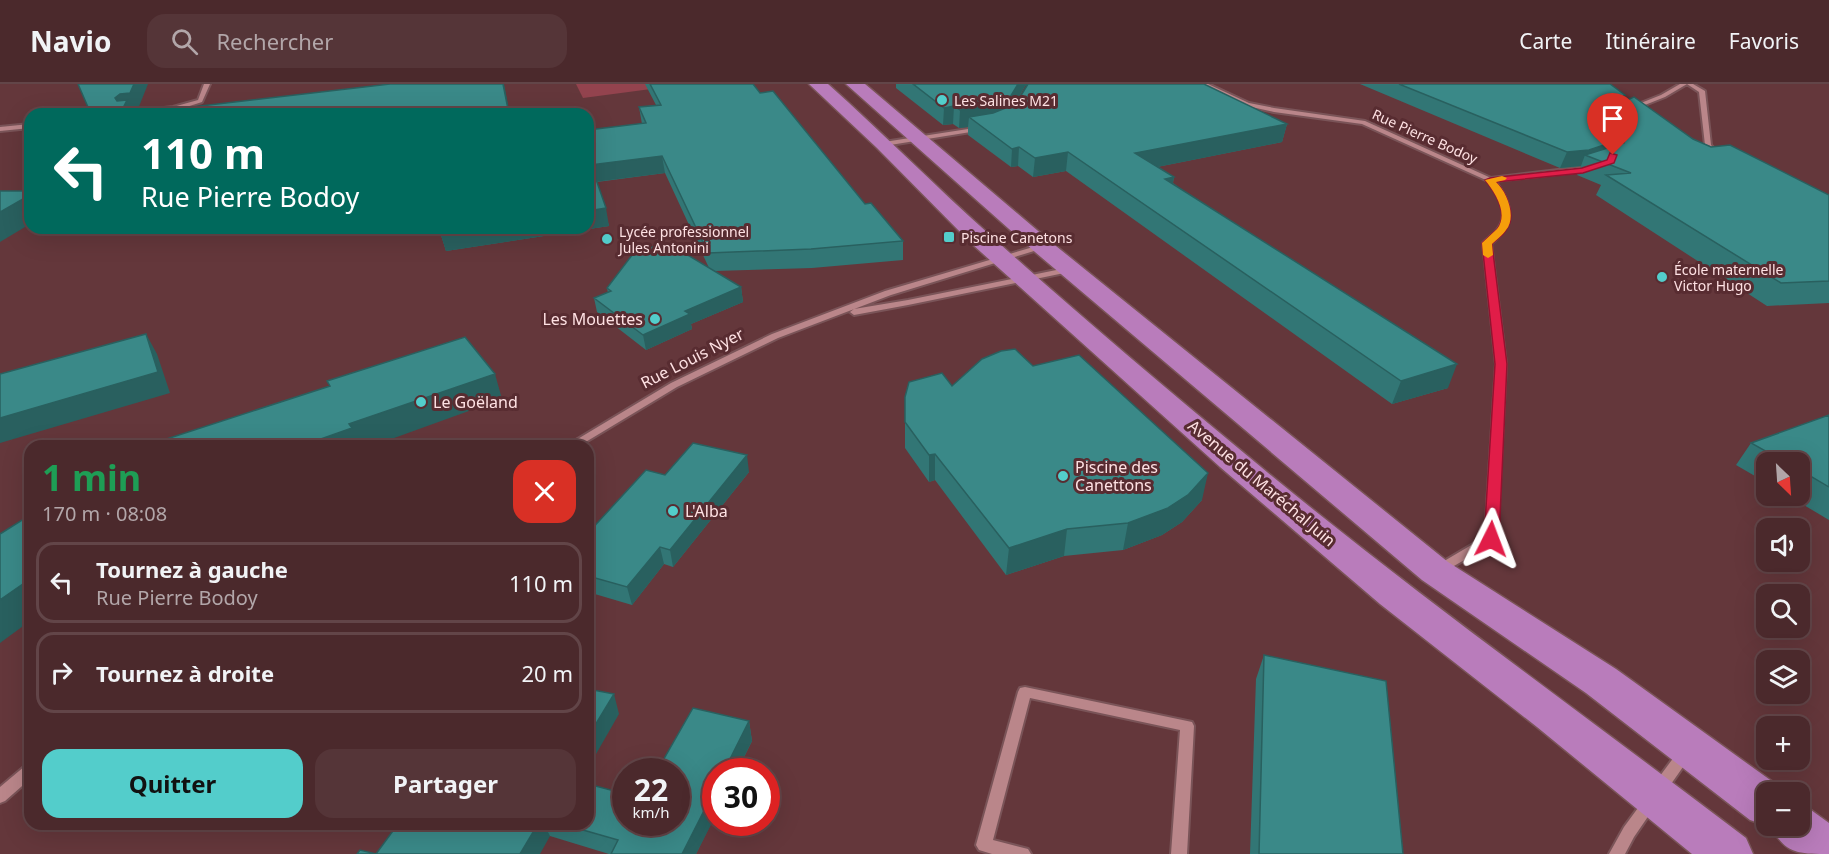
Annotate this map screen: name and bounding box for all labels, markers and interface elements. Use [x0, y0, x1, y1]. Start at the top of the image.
search box [147, 14, 567, 68]
text: Navio [30, 22, 111, 60]
icon: search [168, 25, 201, 58]
text: Rechercher [216, 26, 333, 56]
text: Carte [1519, 27, 1572, 55]
text: Itinéraire [1605, 27, 1696, 55]
text: Favoris [1729, 27, 1799, 55]
place label: Les Salines M21 [954, 91, 1058, 110]
marker: Les Salines M21 [935, 93, 949, 107]
pin [1587, 93, 1638, 155]
icon: arrive [1596, 102, 1629, 135]
street label: Rue Pierre Bodoy [1369, 104, 1481, 168]
text: 110 m [141, 124, 265, 181]
icon: left [42, 132, 120, 210]
text: Rue Pierre Bodoy [141, 178, 359, 215]
place label: Lycée professionnel Jules Antonini [617, 222, 749, 257]
place label: Piscine Canetons [961, 228, 1073, 247]
marker: Piscine Canetons [942, 230, 956, 244]
marker: Lycée professionnel Jules Antonini [600, 232, 614, 246]
place label: École maternelle Victor Hugo [1674, 260, 1784, 295]
marker: École maternelle Victor Hugo [1655, 270, 1669, 284]
place label: Les Mouettes [542, 308, 643, 330]
marker: Les Mouettes [648, 312, 662, 326]
street label: Rue Louis Nyer [637, 322, 748, 393]
place label: Le Goëland [433, 391, 518, 413]
marker: Le Goëland [414, 395, 428, 409]
street label: Avenue du Maréchal Juin [1184, 415, 1340, 551]
north arrow [1756, 452, 1810, 506]
map controls [1756, 452, 1810, 836]
text: 1 min [42, 453, 141, 502]
place label: Piscine des Canettons [1075, 456, 1158, 496]
button: close [513, 460, 576, 523]
marker: Piscine des Canettons [1056, 469, 1070, 483]
text: 170 m · 08:08 [42, 500, 167, 527]
place label: L'Alba [685, 500, 728, 522]
marker: L'Alba [666, 504, 680, 518]
position arrow [1459, 507, 1523, 571]
button: sound [1756, 518, 1810, 572]
text: Tournez à gauche [96, 554, 288, 584]
icon: left [45, 566, 78, 599]
text: 110 m [509, 568, 573, 598]
text: Rue Pierre Bodoy [96, 584, 258, 611]
button: search [1756, 584, 1810, 638]
button: layers [1756, 650, 1810, 704]
icon: right [45, 656, 78, 689]
text: Tournez à droite [96, 658, 274, 688]
text: 20 m [522, 658, 573, 688]
button: + [1756, 716, 1810, 770]
button: Quitter [42, 749, 303, 818]
button: Partager [315, 749, 576, 818]
speed limit sign: 30 [702, 758, 780, 836]
text: 22 [634, 769, 668, 810]
button: − [1756, 782, 1810, 836]
text: km/h [633, 802, 669, 822]

